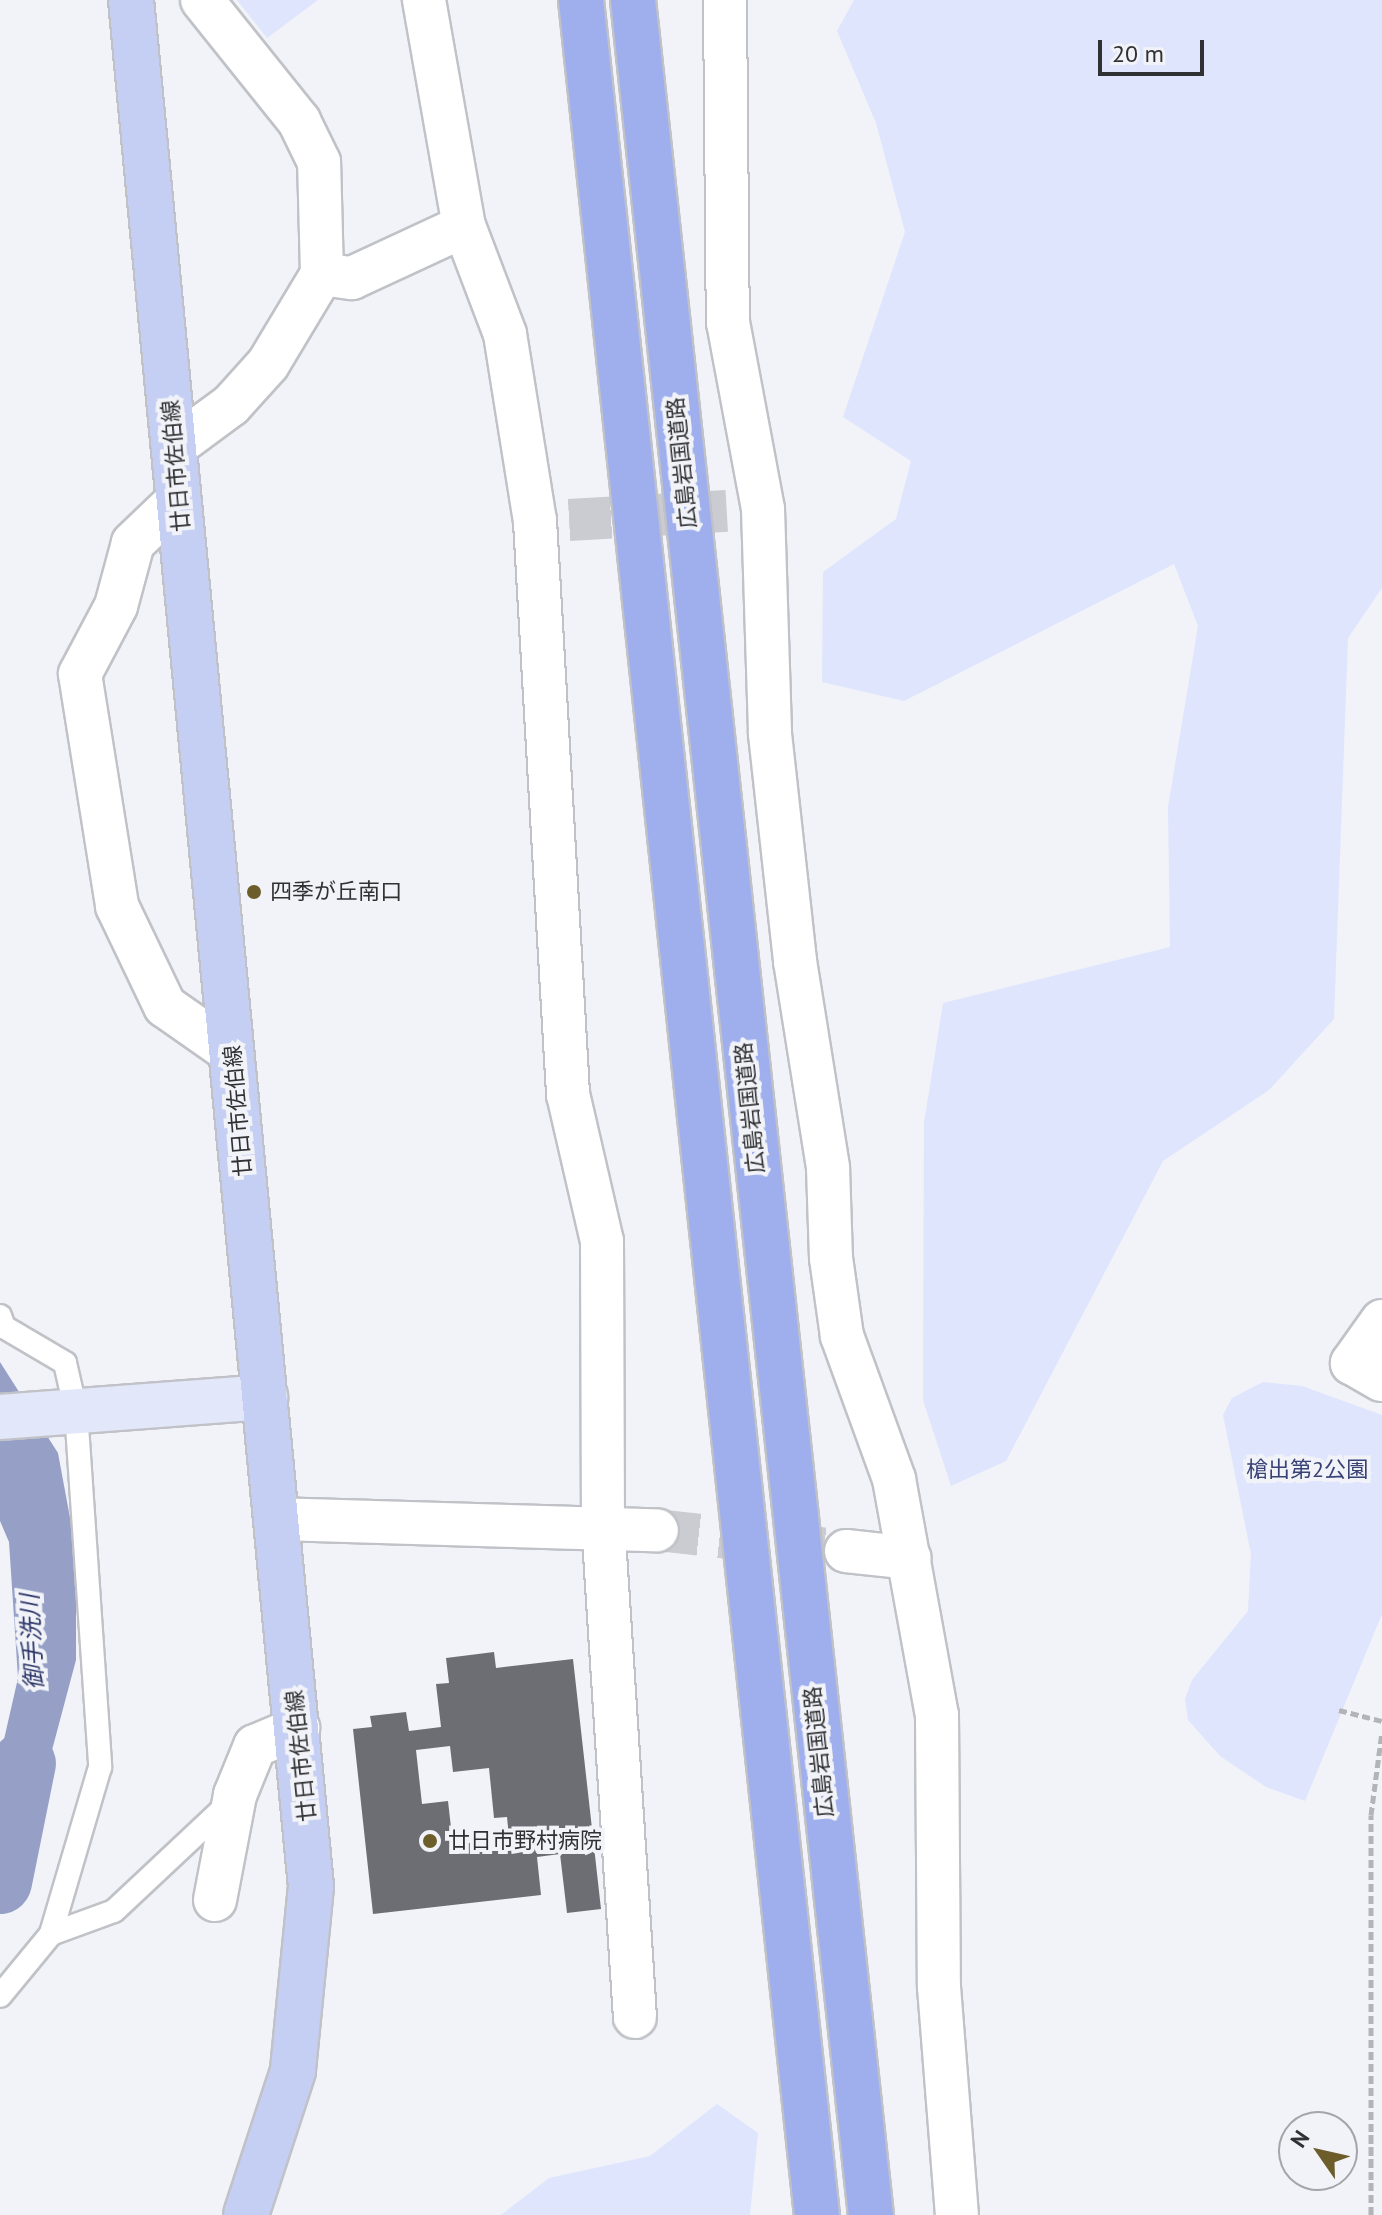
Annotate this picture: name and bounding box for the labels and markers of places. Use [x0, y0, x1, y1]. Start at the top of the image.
place label: 四季が丘南口 [270, 879, 402, 905]
marker: 四季が丘南口 [245, 883, 263, 901]
place label: 廿日市野村病院 [448, 1828, 602, 1854]
marker: 廿日市野村病院 [419, 1830, 441, 1852]

